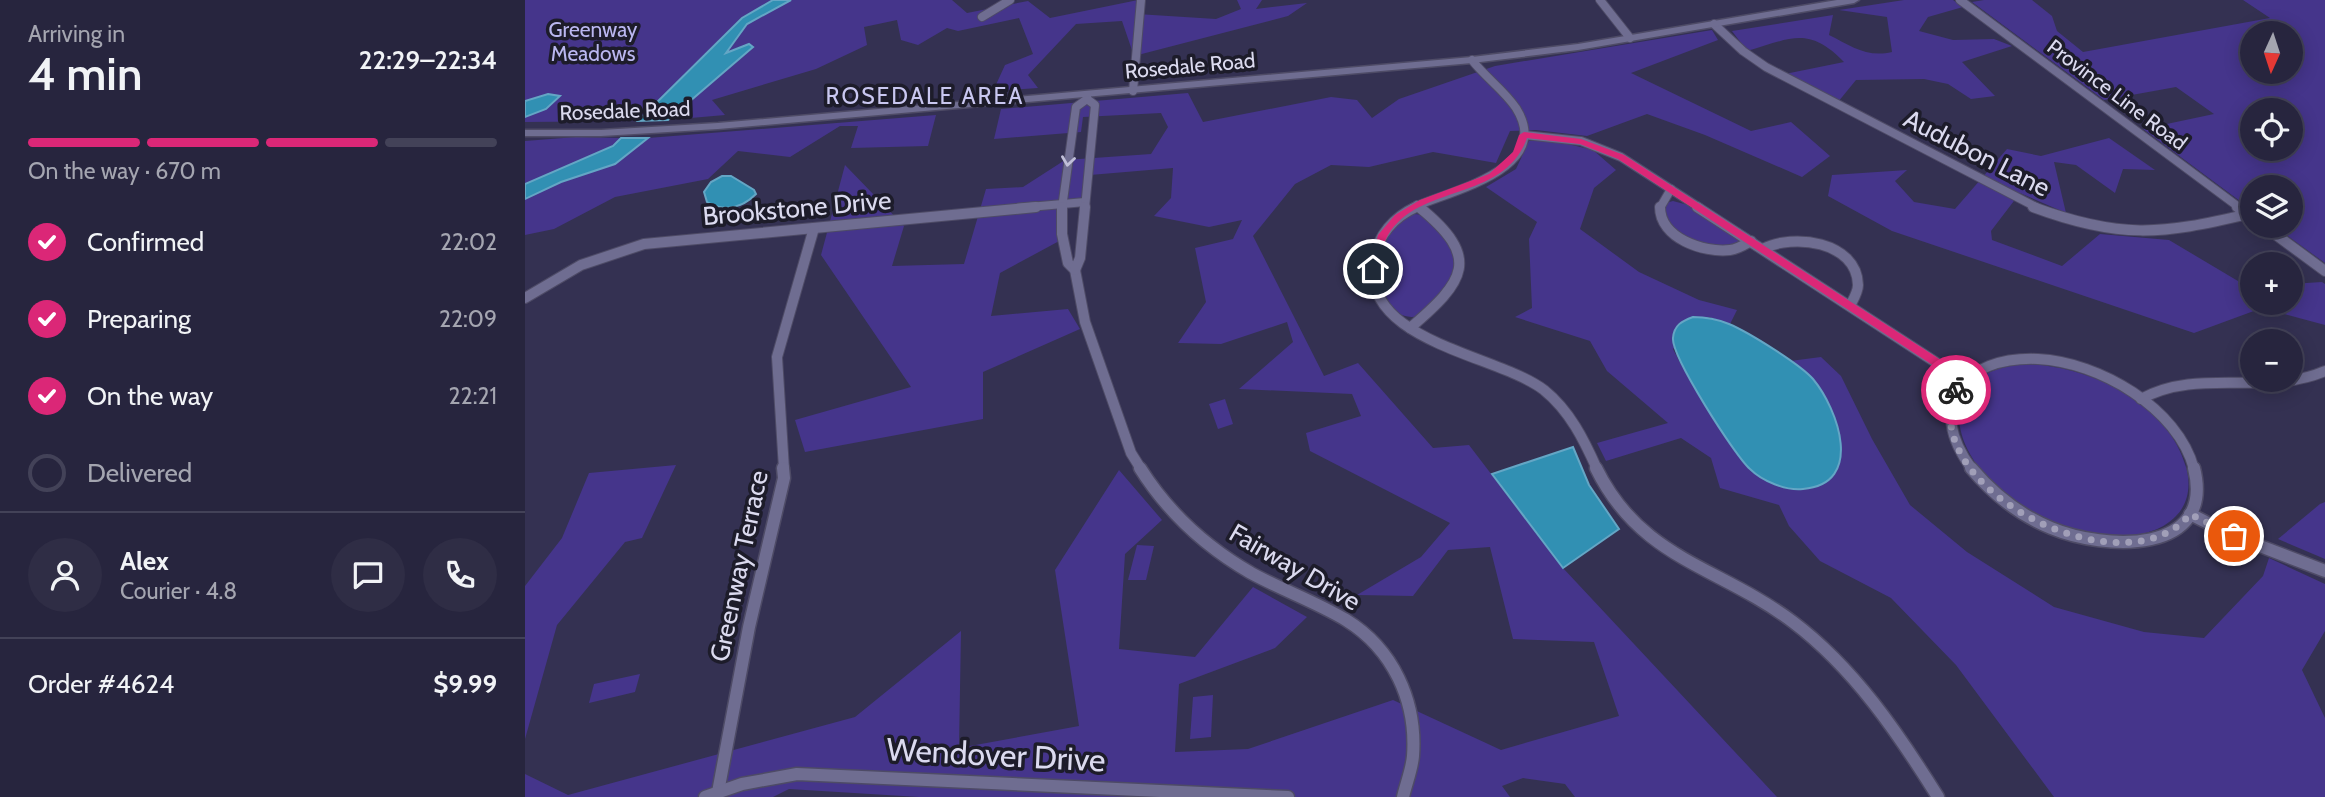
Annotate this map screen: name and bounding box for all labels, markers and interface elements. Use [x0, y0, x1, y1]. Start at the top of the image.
park label: Greenway Meadows [549, 17, 638, 66]
text: Arriving in [28, 20, 125, 48]
north arrow [2240, 21, 2303, 84]
map controls [2240, 21, 2303, 392]
street label: Province Line Road [2042, 34, 2192, 155]
text: 22:29–22:34 [359, 44, 497, 76]
text: 4 min [28, 46, 142, 102]
street label: Rosedale Road [1124, 47, 1256, 84]
district label: ROSEDALE AREA [826, 82, 1024, 110]
street label: Rosedale Road [559, 96, 691, 125]
button: locate [2240, 98, 2303, 161]
street label: Audubon Lane [1899, 102, 2055, 204]
one-way arrow [1061, 156, 1076, 167]
text: On the way · 670 m [28, 157, 221, 185]
button: layers [2240, 175, 2303, 238]
street label: Brookstone Drive [701, 184, 893, 232]
icon: check [28, 223, 66, 261]
text: Confirmed [87, 226, 204, 258]
text: 22:02 [440, 228, 497, 256]
pin [1343, 239, 1403, 299]
icon: home [1354, 250, 1392, 288]
button: + [2240, 252, 2303, 315]
icon: check [28, 300, 66, 338]
text: Preparing [87, 303, 191, 335]
text: 22:09 [439, 305, 497, 333]
button: − [2240, 329, 2303, 392]
courier [1921, 355, 1991, 425]
icon: bike [1937, 371, 1975, 409]
icon: check [28, 377, 66, 415]
text: On the way [87, 380, 213, 412]
text: 22:21 [449, 382, 497, 410]
text: Delivered [87, 457, 192, 489]
street label: Greenway Terrace [703, 467, 775, 665]
pin [2204, 506, 2264, 566]
street label: Fairway Drive [1224, 517, 1366, 617]
icon: bag [2215, 517, 2253, 555]
button: person [28, 538, 102, 612]
button: chat [331, 538, 405, 612]
button: phone [423, 538, 497, 612]
text: Alex [120, 545, 169, 577]
text: Courier · 4.8 [120, 577, 237, 605]
text: Order #4624 [28, 668, 174, 700]
text: $9.99 [433, 668, 497, 700]
street label: Wendover Drive [886, 729, 1107, 780]

